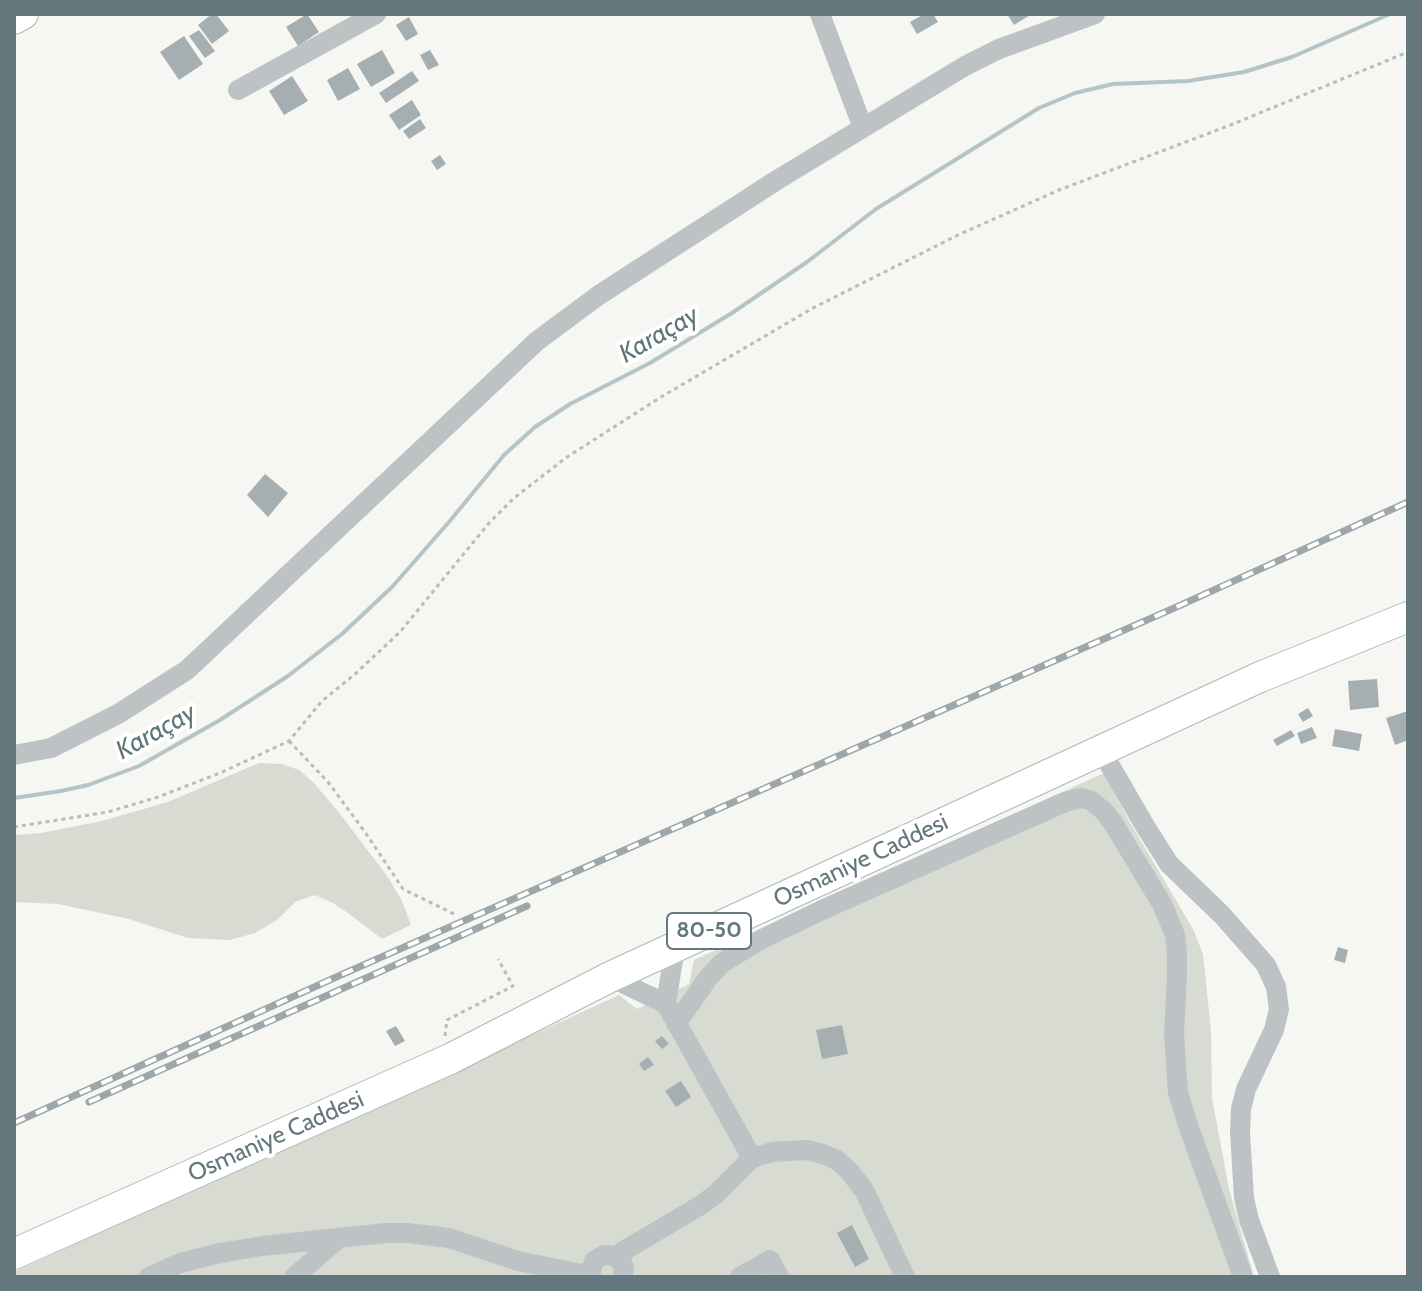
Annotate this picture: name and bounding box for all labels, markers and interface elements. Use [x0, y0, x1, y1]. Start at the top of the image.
water label: Karaçay [614, 300, 704, 370]
water label: Karaçay [111, 697, 201, 767]
street label: Osmaniye Caddesi [769, 808, 953, 914]
road number: 80-50 [667, 913, 751, 949]
street label: Osmaniye Caddesi [184, 1085, 368, 1189]

